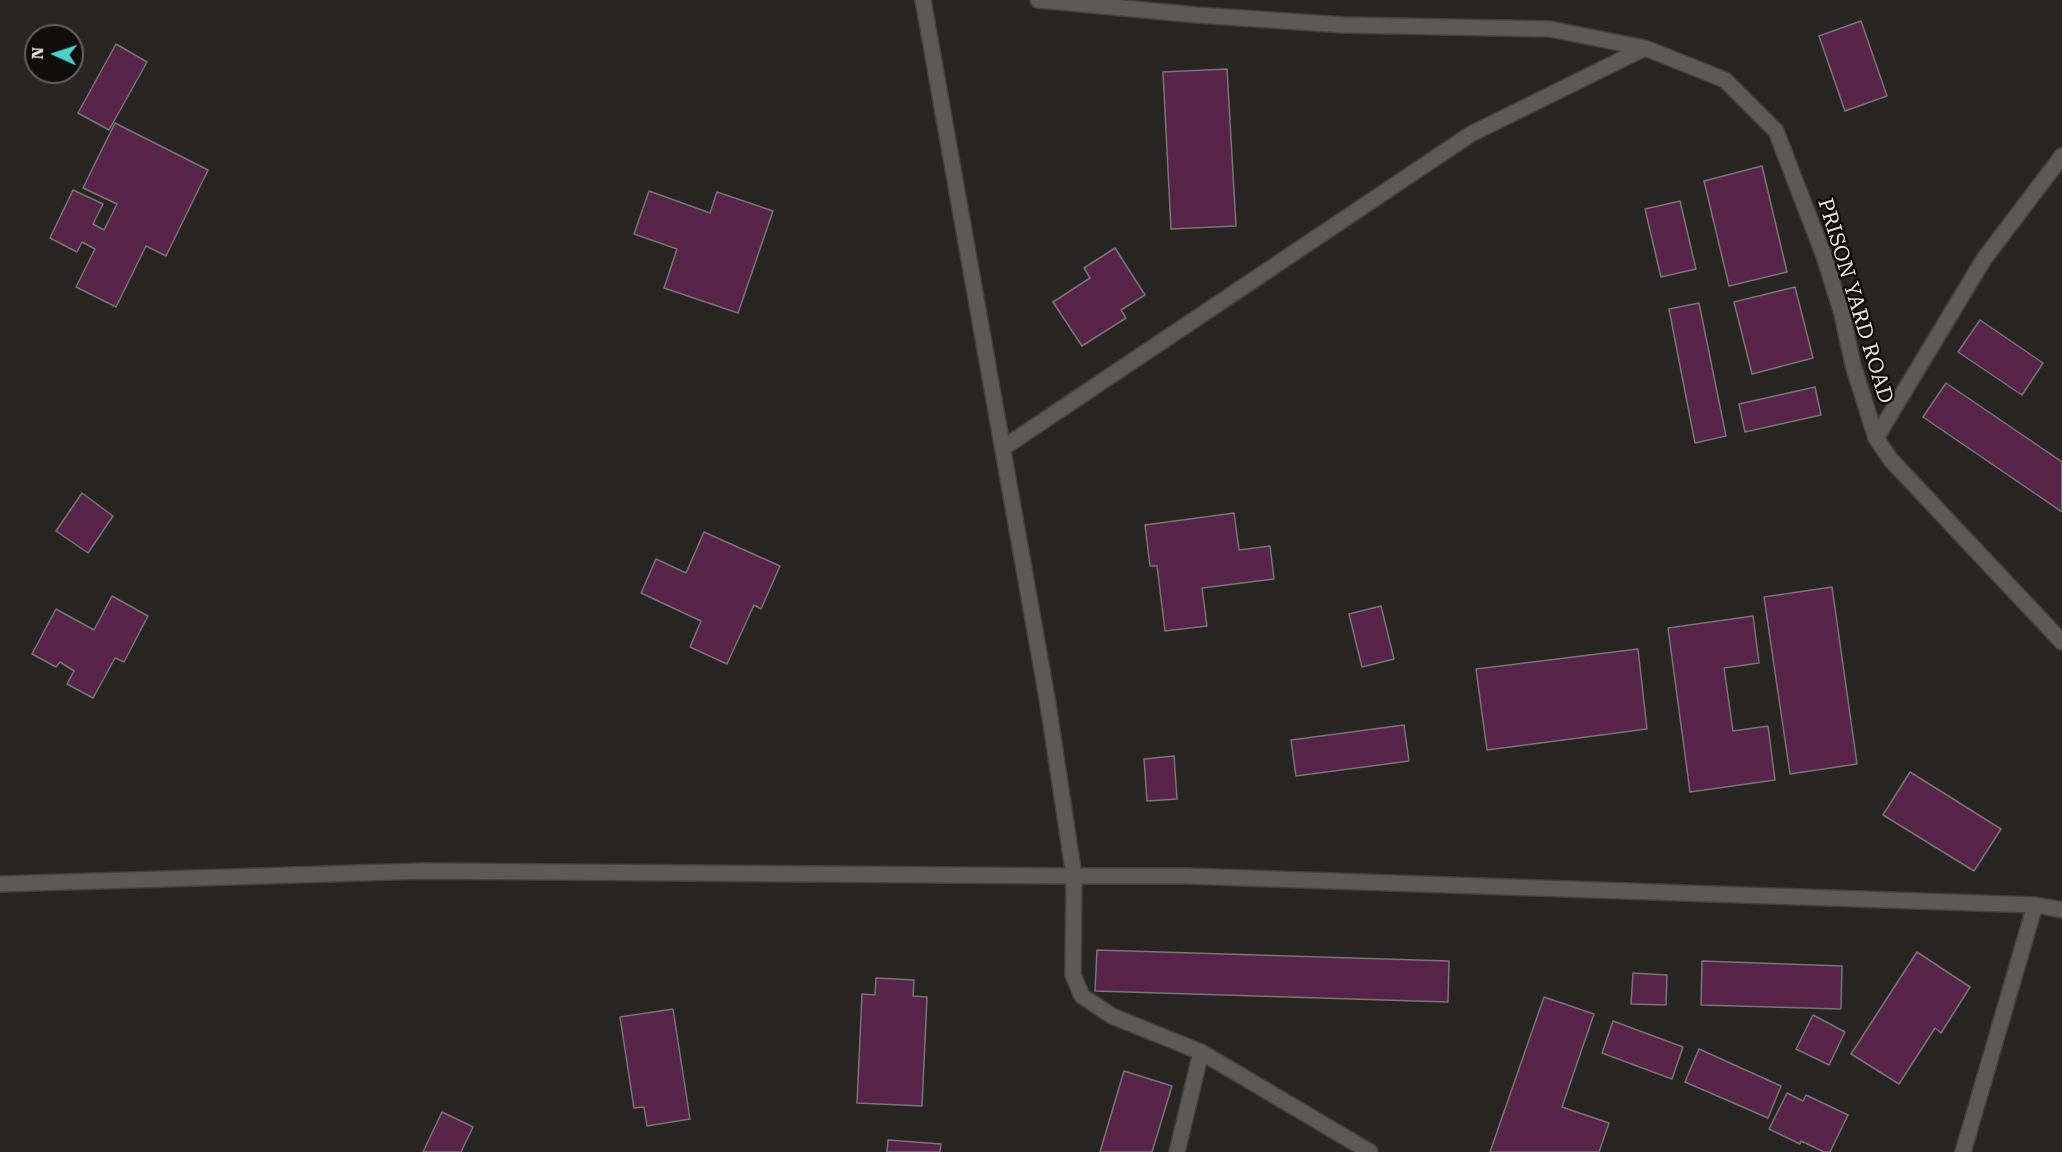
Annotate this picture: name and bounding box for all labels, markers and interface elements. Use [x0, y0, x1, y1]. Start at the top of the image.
north arrow [24, 24, 84, 84]
text: N [28, 46, 47, 60]
street label: PRISON YARD ROAD [1812, 195, 1898, 407]

